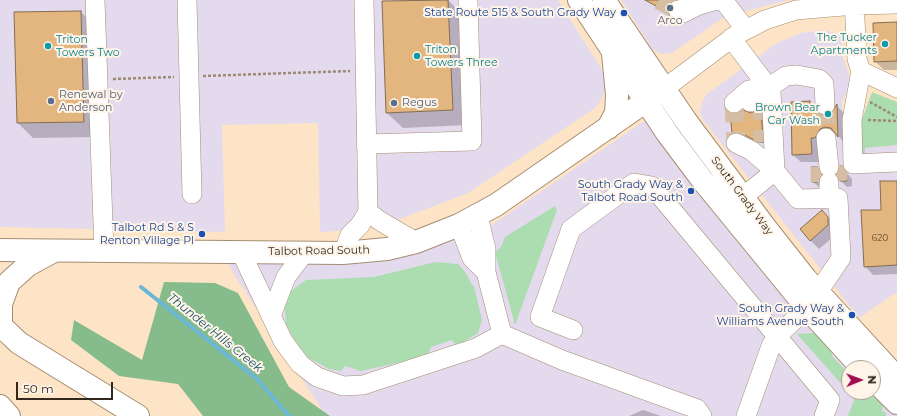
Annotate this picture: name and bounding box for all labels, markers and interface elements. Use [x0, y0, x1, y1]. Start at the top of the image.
marker: Arco [665, 3, 675, 13]
place label: State Route 515 & South Grady Way [424, 6, 616, 20]
marker: State Route 515 & South Grady Way [619, 8, 629, 18]
place label: Arco [657, 14, 683, 28]
place label: The Tucker Apartments [811, 31, 877, 57]
place label: Triton Towers Two [56, 33, 120, 59]
marker: The Tucker Apartments [880, 39, 890, 49]
marker: Triton Towers Two [43, 41, 53, 51]
place label: Triton Towers Three [425, 43, 498, 69]
marker: Triton Towers Three [412, 51, 422, 61]
place label: Renewal by Anderson [59, 88, 123, 114]
marker: Renewal by Anderson [46, 96, 56, 106]
place label: Regus [402, 96, 437, 110]
marker: Regus [389, 98, 399, 108]
place label: Brown Bear Car Wash [755, 101, 820, 127]
marker: Brown Bear Car Wash [823, 109, 833, 119]
street label: South Grady Way [708, 154, 776, 238]
place label: South Grady Way & Talbot Road South [578, 178, 683, 204]
marker: South Grady Way & Talbot Road South [686, 186, 696, 196]
place label: Talbot Rd S & S Renton Village Pl [100, 221, 194, 247]
marker: Talbot Rd S & S Renton Village Pl [197, 229, 207, 239]
house number: 620 [872, 233, 888, 243]
street label: Talbot Road South [268, 244, 370, 258]
water label: Thunder Hills Creek [165, 290, 265, 376]
place label: South Grady Way & Williams Avenue South [716, 302, 844, 328]
marker: South Grady Way & Williams Avenue South [847, 310, 857, 320]
north arrow [841, 360, 881, 400]
scale bar [18, 374, 115, 400]
text: N [865, 375, 879, 384]
text: 50 m [23, 381, 54, 396]

